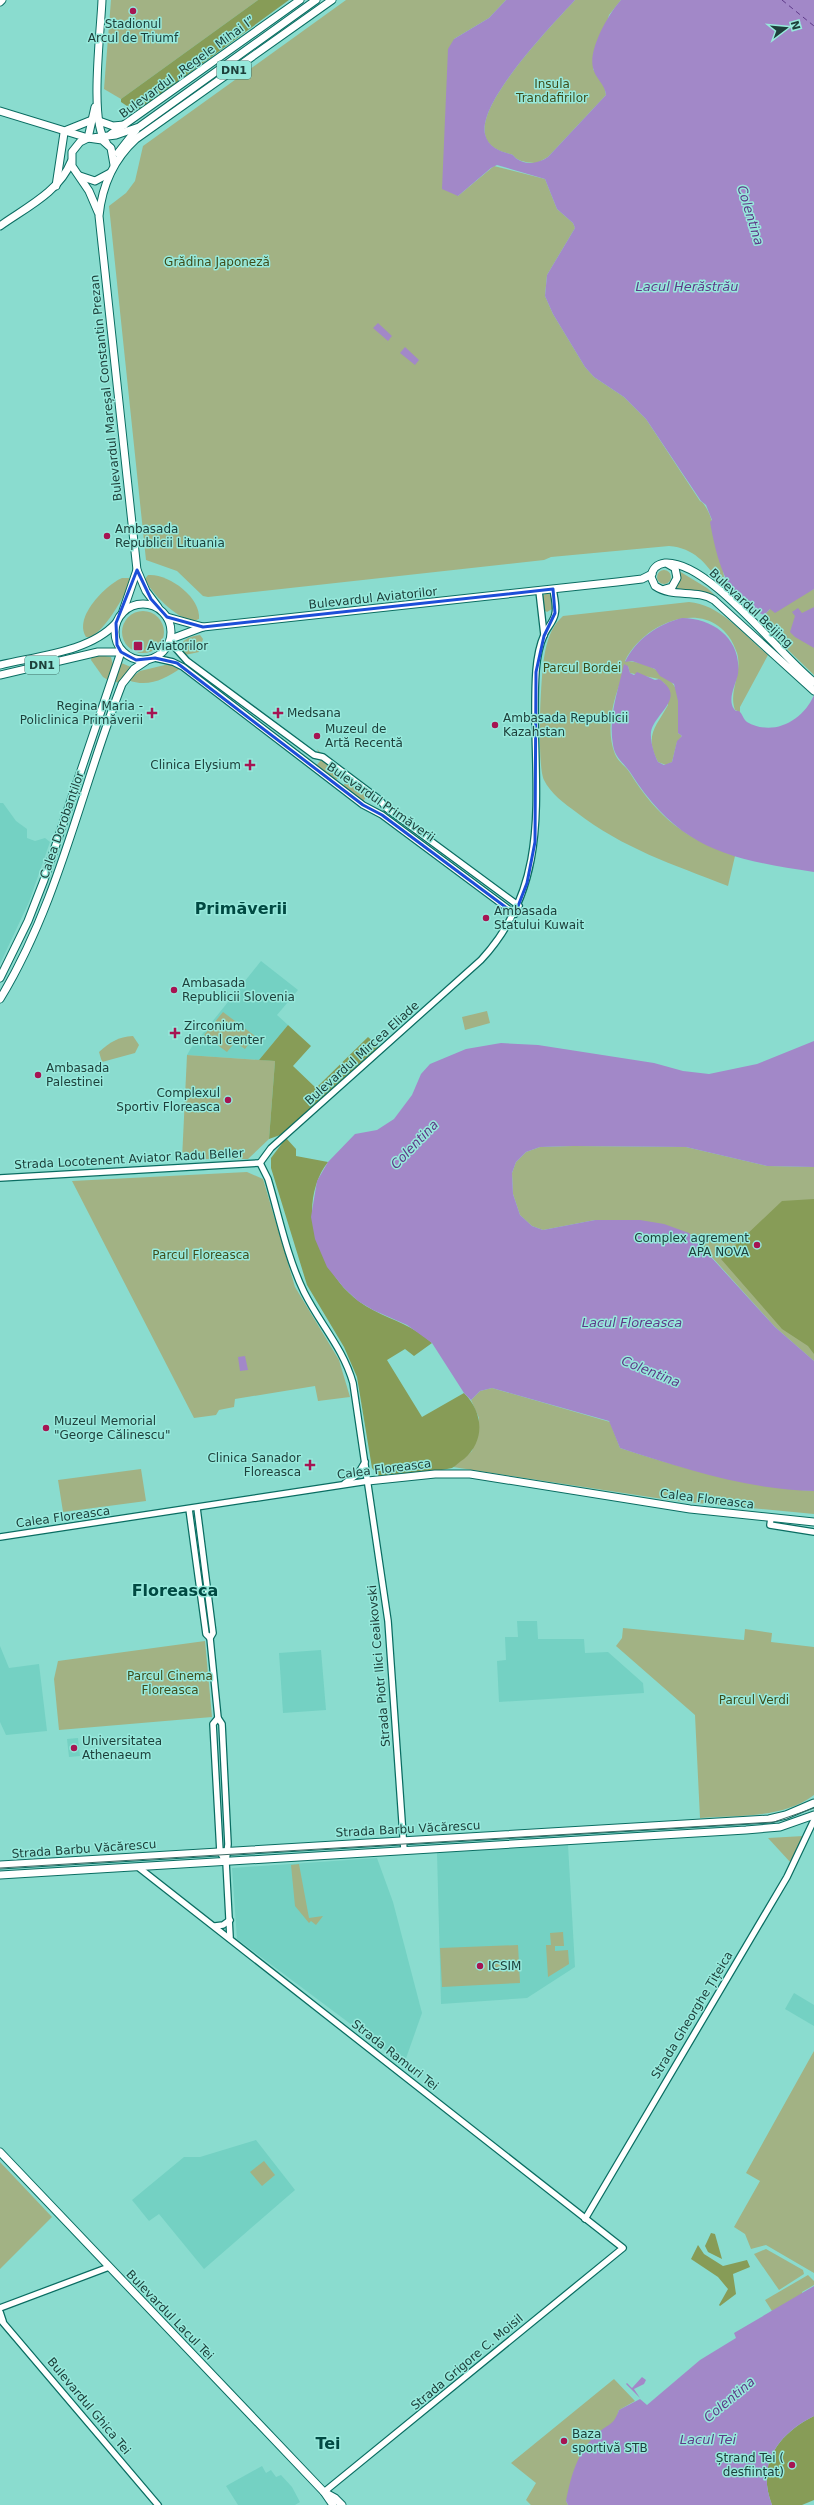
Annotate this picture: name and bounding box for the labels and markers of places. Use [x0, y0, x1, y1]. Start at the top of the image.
marker: Stadionul Arcul de Triumf [128, 6, 138, 16]
place label: Stadionul Arcul de Triumf [88, 17, 179, 45]
place label: Ambasada Republicii Lituania [115, 522, 225, 550]
marker: Ambasada Republicii Lituania [102, 531, 112, 541]
place label: Aviatorilor [147, 639, 208, 653]
marker: Aviatorilor [132, 640, 144, 652]
place label: Regina Maria - Policlinica Primăverii [20, 699, 143, 727]
place label: Medsana [287, 706, 341, 720]
marker: Regina Maria - Policlinica Primăverii [146, 707, 158, 719]
marker: Medsana [272, 707, 284, 719]
place label: Ambasada Republicii Kazahstan [503, 711, 628, 739]
marker: Ambasada Republicii Kazahstan [490, 720, 500, 730]
place label: Muzeul de Artă Recentă [325, 722, 403, 750]
marker: Muzeul de Artă Recentă [312, 731, 322, 741]
place label: Clinica Elysium [150, 758, 241, 772]
marker: Clinica Elysium [244, 759, 256, 771]
place label: Ambasada Statului Kuwait [494, 904, 584, 932]
marker: Ambasada Statului Kuwait [481, 913, 491, 923]
place label: Ambasada Republicii Slovenia [182, 976, 295, 1004]
marker: Ambasada Republicii Slovenia [169, 985, 179, 995]
place label: Zirconium dental center [184, 1019, 264, 1047]
marker: Zirconium dental center [169, 1027, 181, 1039]
place label: Ambasada Palestinei [46, 1061, 109, 1089]
marker: Ambasada Palestinei [33, 1070, 43, 1080]
place label: Complexul Sportiv Floreasca [116, 1086, 220, 1114]
marker: Complexul Sportiv Floreasca [223, 1095, 233, 1105]
place label: Complex agrement APA NOVA [634, 1231, 750, 1259]
marker: Complex agrement APA NOVA [752, 1240, 762, 1250]
place label: Muzeul Memorial "George Călinescu" [54, 1414, 170, 1442]
marker: Muzeul Memorial "George Călinescu" [41, 1423, 51, 1433]
place label: Clinica Sanador Floreasca [207, 1451, 301, 1479]
marker: Clinica Sanador Floreasca [304, 1459, 316, 1471]
place label: Universitatea Athenaeum [82, 1734, 162, 1762]
marker: Universitatea Athenaeum [69, 1743, 79, 1753]
place label: ICSIM [488, 1959, 521, 1973]
marker: ICSIM [475, 1961, 485, 1971]
place label: Baza sportivă STB [572, 2427, 648, 2455]
marker: Baza sportivă STB [559, 2436, 569, 2446]
place label: Ștrand Tei ( desființat) [716, 2451, 784, 2479]
marker: Ștrand Tei ( desființat) [787, 2460, 797, 2470]

